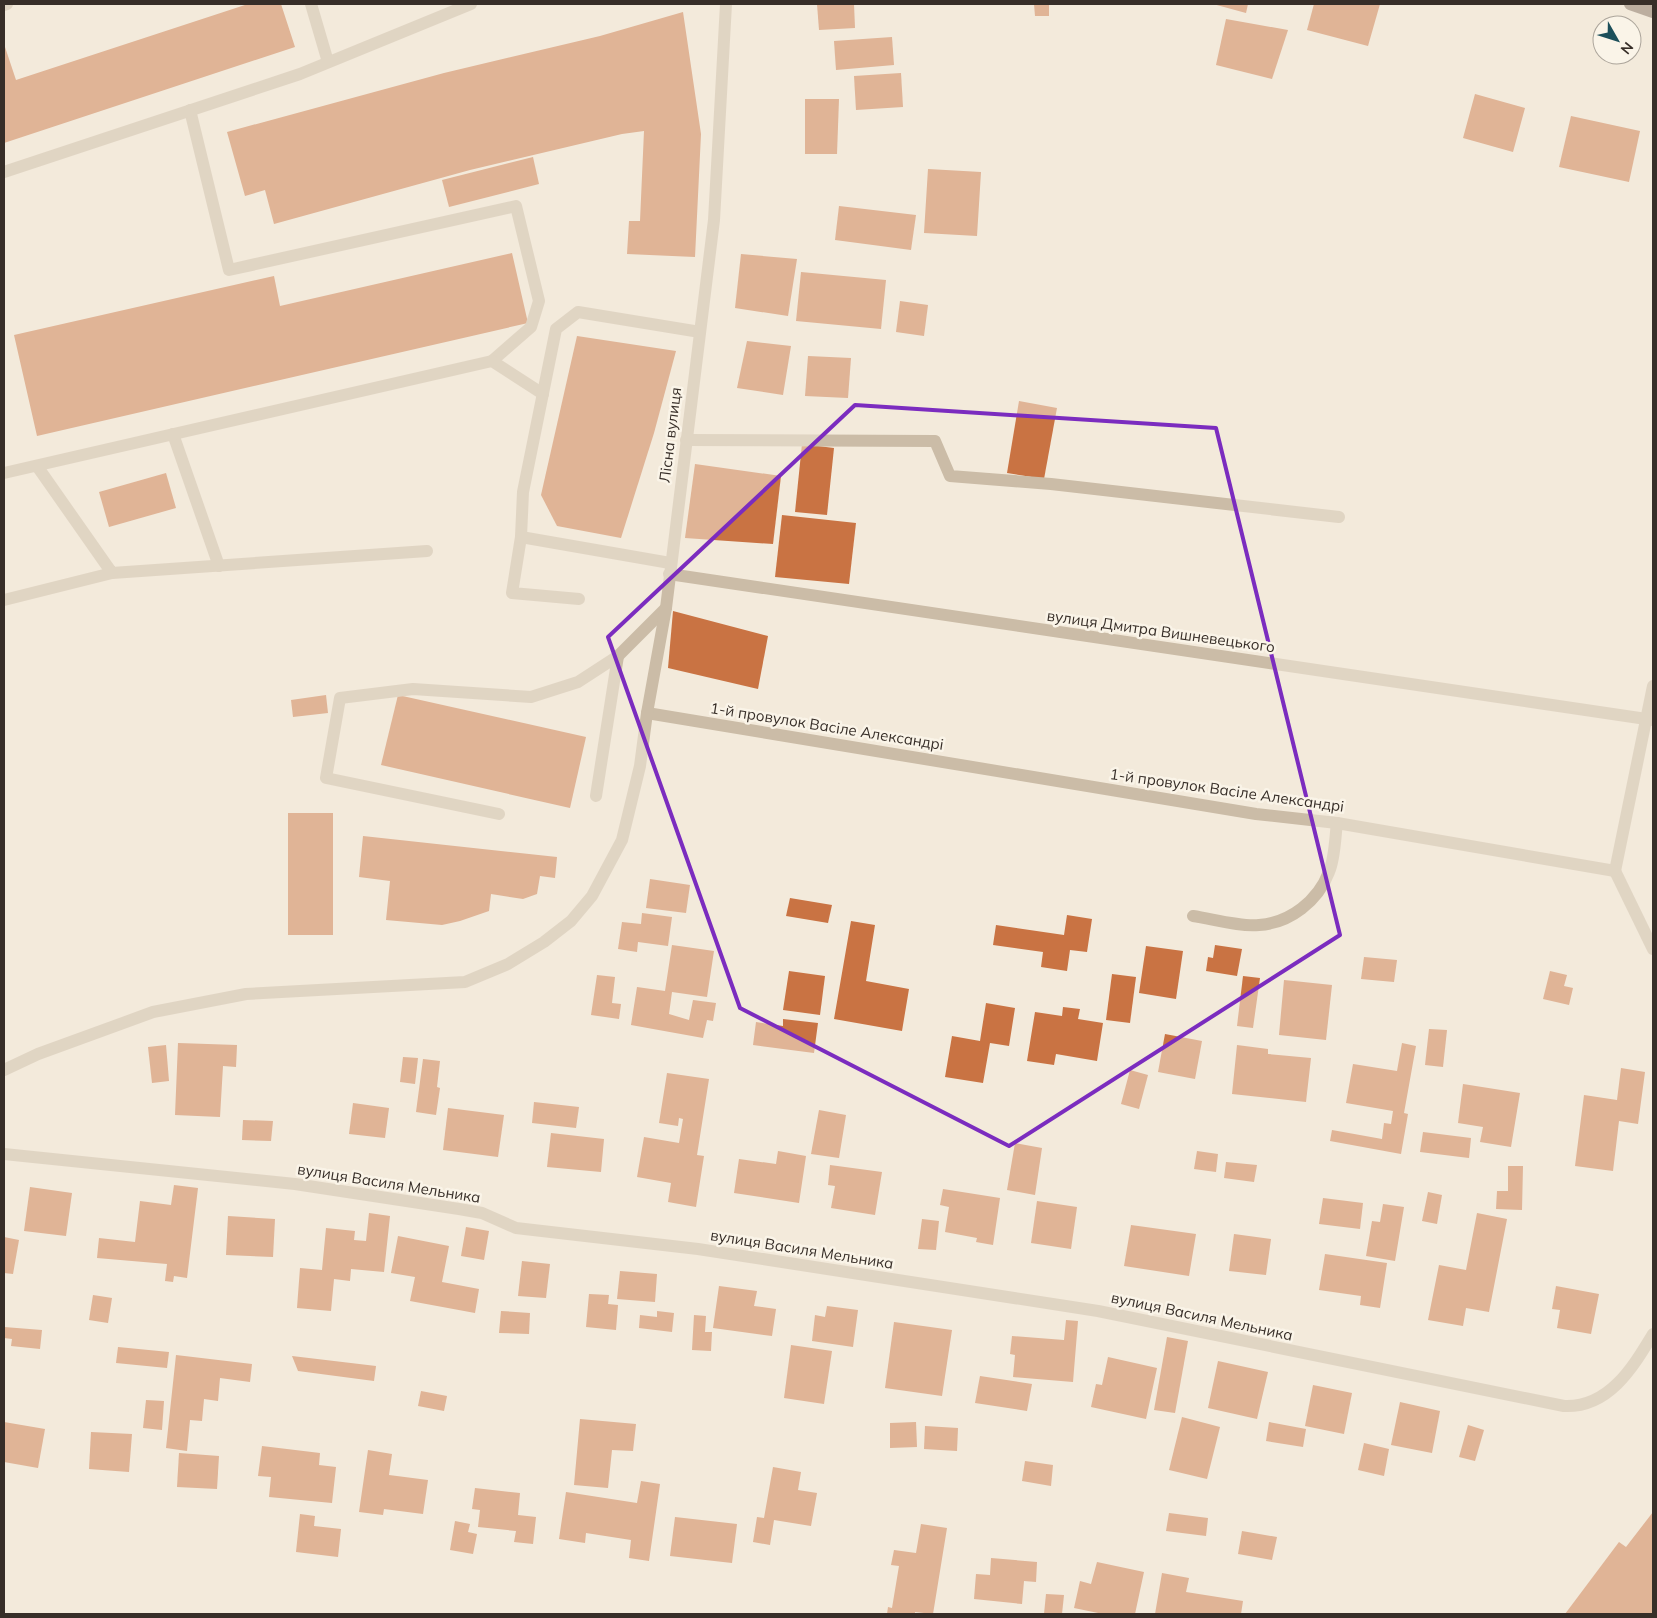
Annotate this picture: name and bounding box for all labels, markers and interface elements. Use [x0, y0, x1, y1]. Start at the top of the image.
north arrow [1592, 15, 1642, 65]
text: N [1617, 38, 1637, 58]
street label: Лісна вулиця [655, 386, 685, 484]
street label: вулиця Дмитра Вишневецького [1046, 606, 1276, 656]
street label: 1-й провулок Васіле Александрі [709, 698, 945, 754]
street label: 1-й провулок Васіле Александрі [1109, 764, 1345, 816]
street label: вулиця Василя Мельника [296, 1159, 482, 1207]
street label: вулиця Василя Мельника [709, 1225, 895, 1273]
street label: вулиця Василя Мельника [1109, 1287, 1295, 1345]

